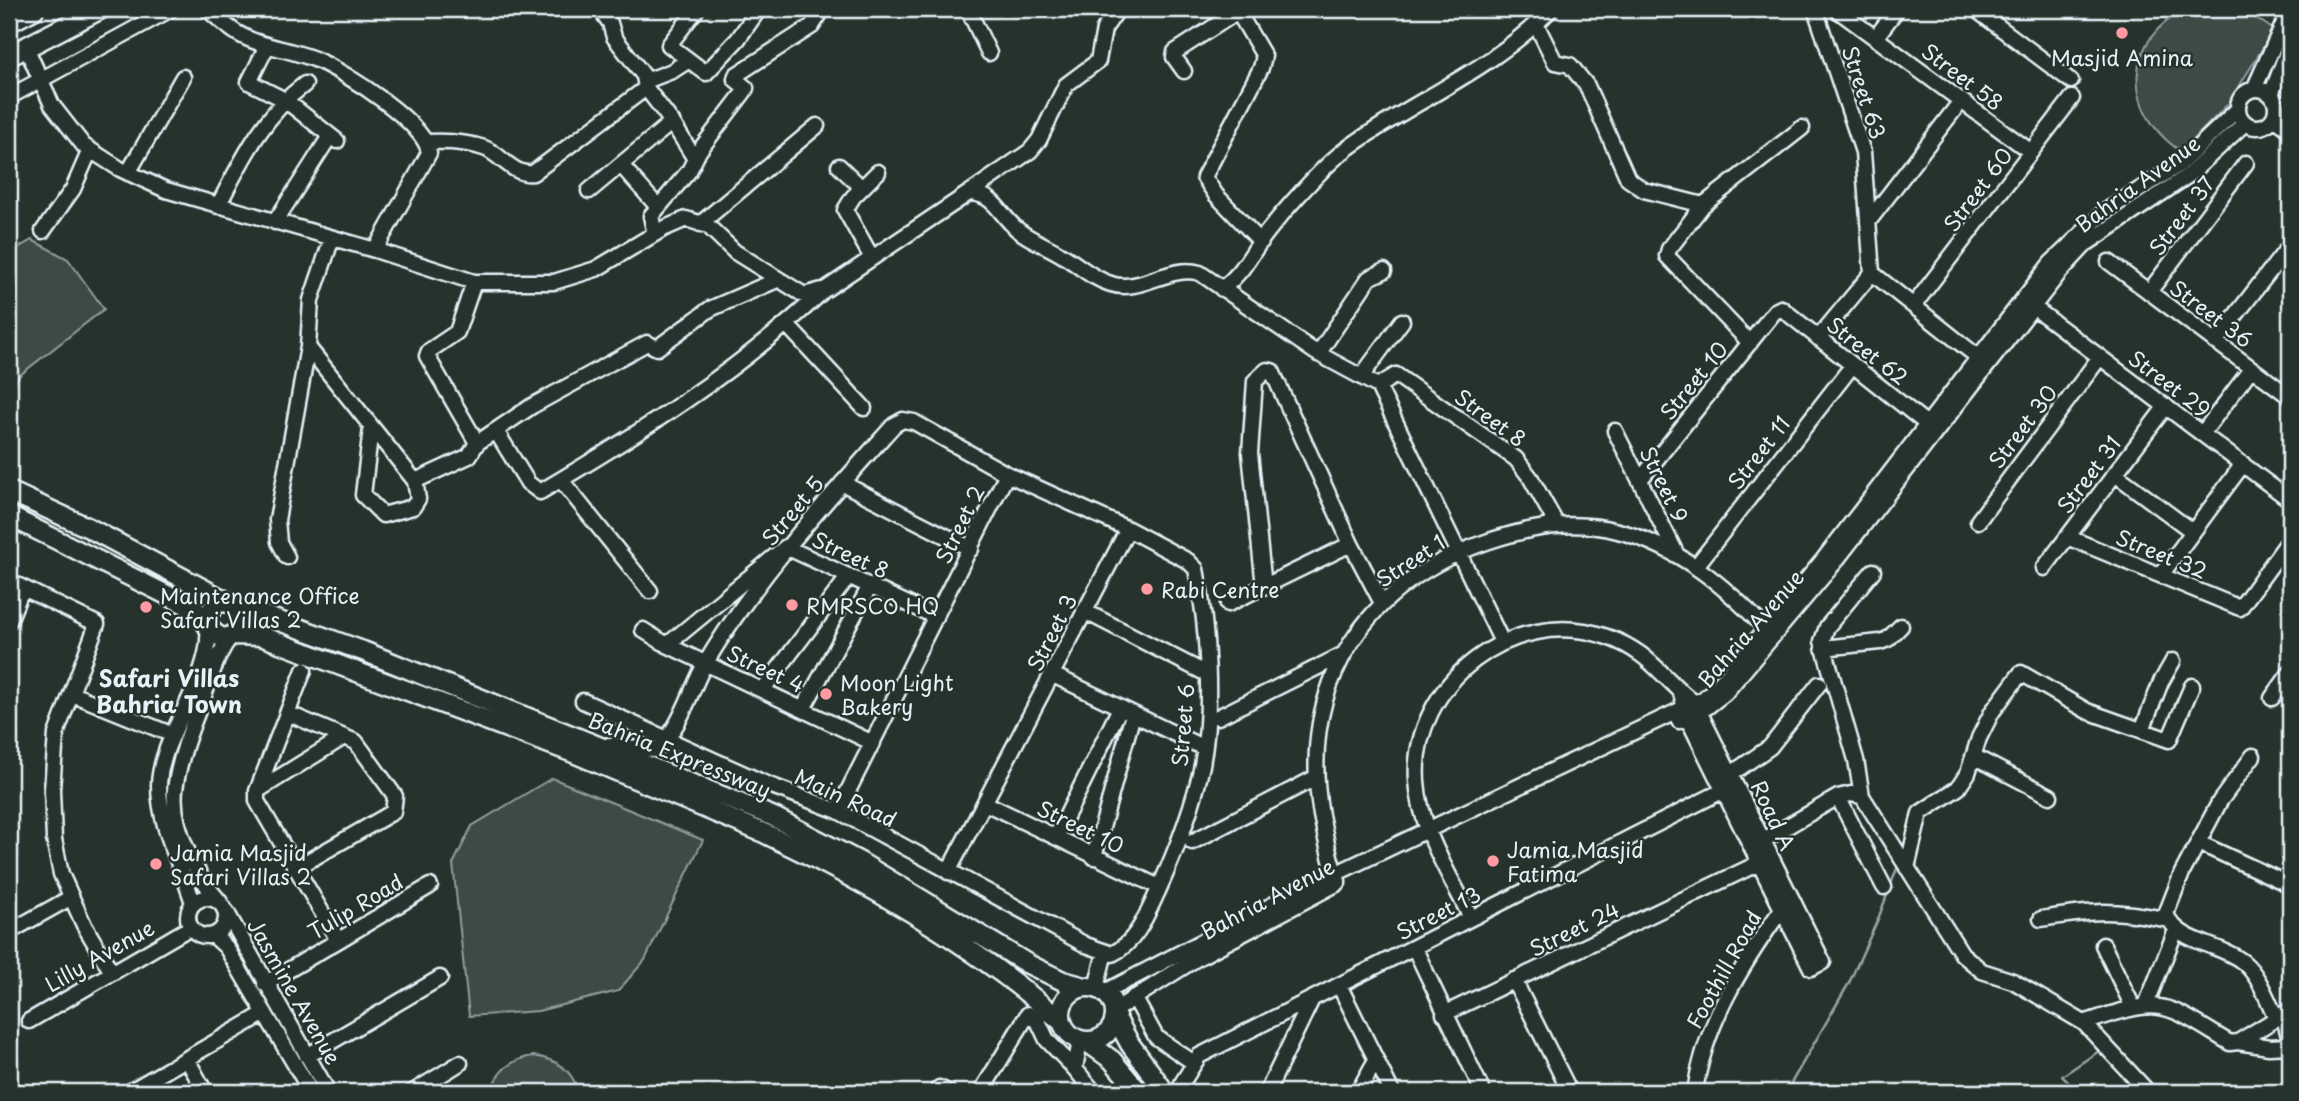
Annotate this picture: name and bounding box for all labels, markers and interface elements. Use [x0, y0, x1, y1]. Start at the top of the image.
marker: Masjid Amina [2114, 25, 2130, 41]
street label: Street 58 [1915, 35, 2011, 117]
street label: Street 63 [1835, 41, 1895, 143]
place label: Masjid Amina [2051, 41, 2194, 73]
street label: Bahria Avenue [2068, 127, 2206, 239]
street label: Street 60 [1935, 140, 2019, 238]
street label: Street 37 [2140, 168, 2222, 262]
street label: Street 36 [2164, 271, 2260, 355]
street label: Street 62 [1821, 308, 1915, 392]
street label: Street 10 [1651, 334, 1735, 426]
street label: Street 29 [2122, 342, 2218, 424]
street label: Street 30 [1980, 377, 2064, 475]
street label: Street 8 [1449, 380, 1533, 454]
street label: Street 11 [1719, 409, 1797, 495]
street label: Street 31 [2048, 429, 2128, 519]
street label: Street 9 [1633, 440, 1697, 528]
street label: Street 5 [753, 468, 831, 552]
street label: Street 2 [926, 480, 992, 568]
street label: Street 32 [2111, 520, 2213, 586]
street label: Street 8 [807, 522, 895, 586]
street label: Street 1 [1369, 526, 1451, 594]
street label: Bahria Avenue [1689, 562, 1811, 694]
place label: Rabi Centre [1161, 573, 1279, 605]
place label: Maintenance Office Safari Villas 2 [160, 579, 360, 635]
marker: Rabi Centre [1139, 581, 1155, 597]
street label: Street 3 [1018, 588, 1084, 676]
place label: RMRSCO HQ [806, 589, 939, 621]
marker: RMRSCO HQ [784, 597, 800, 613]
marker: Maintenance Office Safari Villas 2 [138, 599, 154, 615]
street label: Street 4 [722, 636, 810, 700]
district label: Safari Villas Bahria Town [96, 660, 242, 721]
place label: Moon Light Bakery [840, 666, 953, 722]
street label: Street 6 [1162, 682, 1202, 768]
marker: Moon Light Bakery [818, 686, 834, 702]
street label: Bahria Expressway [584, 703, 776, 805]
street label: Main Road [790, 759, 902, 835]
street label: Road A [1744, 775, 1804, 855]
street label: Street 10 [1032, 791, 1130, 861]
place label: Jamia Masjid Fatima [1507, 833, 1644, 889]
place label: Jamia Masjid Safari Villas 2 [170, 836, 311, 892]
street label: Bahria Avenue [1194, 849, 1340, 947]
marker: Jamia Masjid Fatima [1485, 853, 1501, 869]
marker: Jamia Masjid Safari Villas 2 [148, 856, 164, 872]
street label: Tulip Road [301, 865, 409, 947]
street label: Street 13 [1390, 877, 1486, 947]
street label: Street 24 [1524, 892, 1624, 964]
street label: Foothill Road [1677, 904, 1769, 1034]
street label: Lilly Avenue [38, 911, 160, 999]
street label: Jasmine Avenue [240, 912, 350, 1070]

